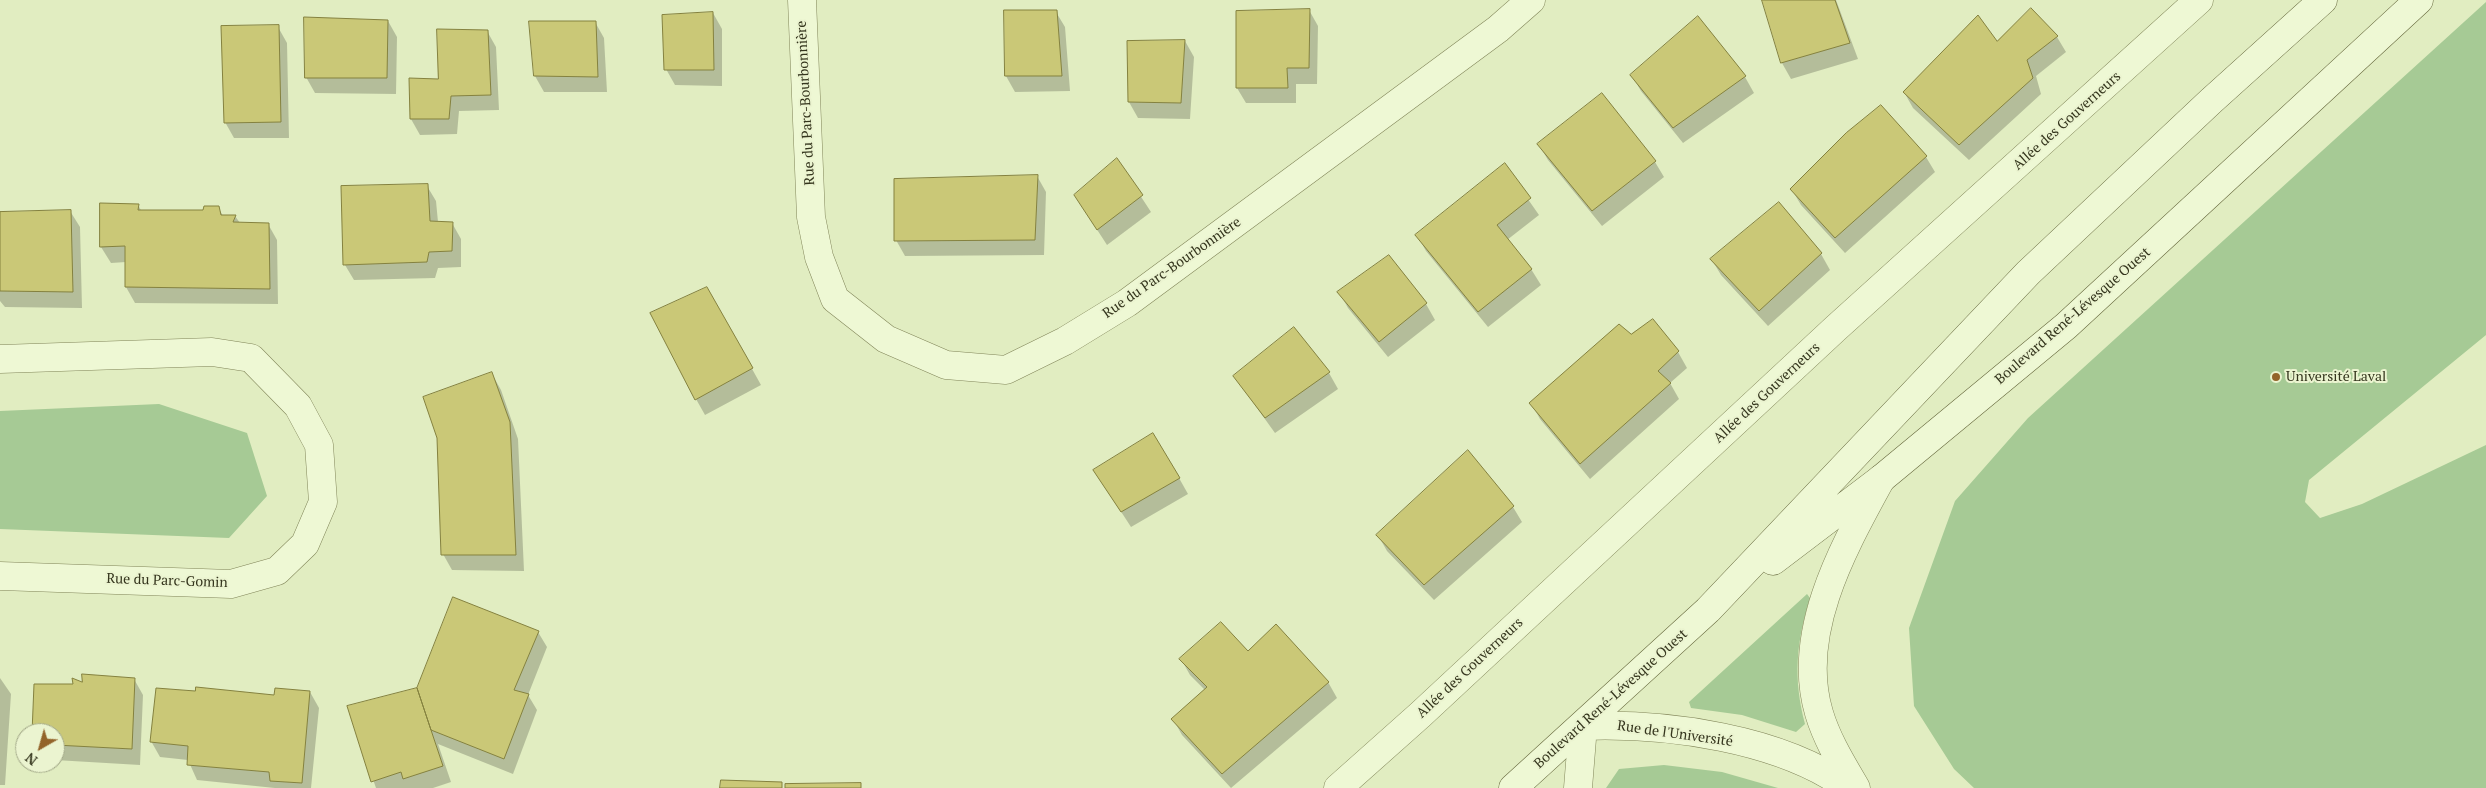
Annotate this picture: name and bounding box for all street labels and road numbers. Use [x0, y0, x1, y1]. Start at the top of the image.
street label: Rue du Parc-Bourbonnière [793, 20, 819, 186]
street label: Allée des Gouverneurs [2010, 68, 2124, 174]
street label: Rue du Parc-Bourbonnière [1100, 214, 1244, 322]
street label: Boulevard René-Lévesque Ouest [1992, 244, 2154, 388]
street label: Allée des Gouverneurs [1710, 339, 1824, 447]
street label: Rue du Parc-Gomin [106, 570, 228, 592]
street label: Allée des Gouverneurs [1413, 614, 1527, 722]
street label: Boulevard René-Lévesque Ouest [1531, 626, 1691, 772]
street label: Rue de l'Université [1616, 718, 1734, 750]

